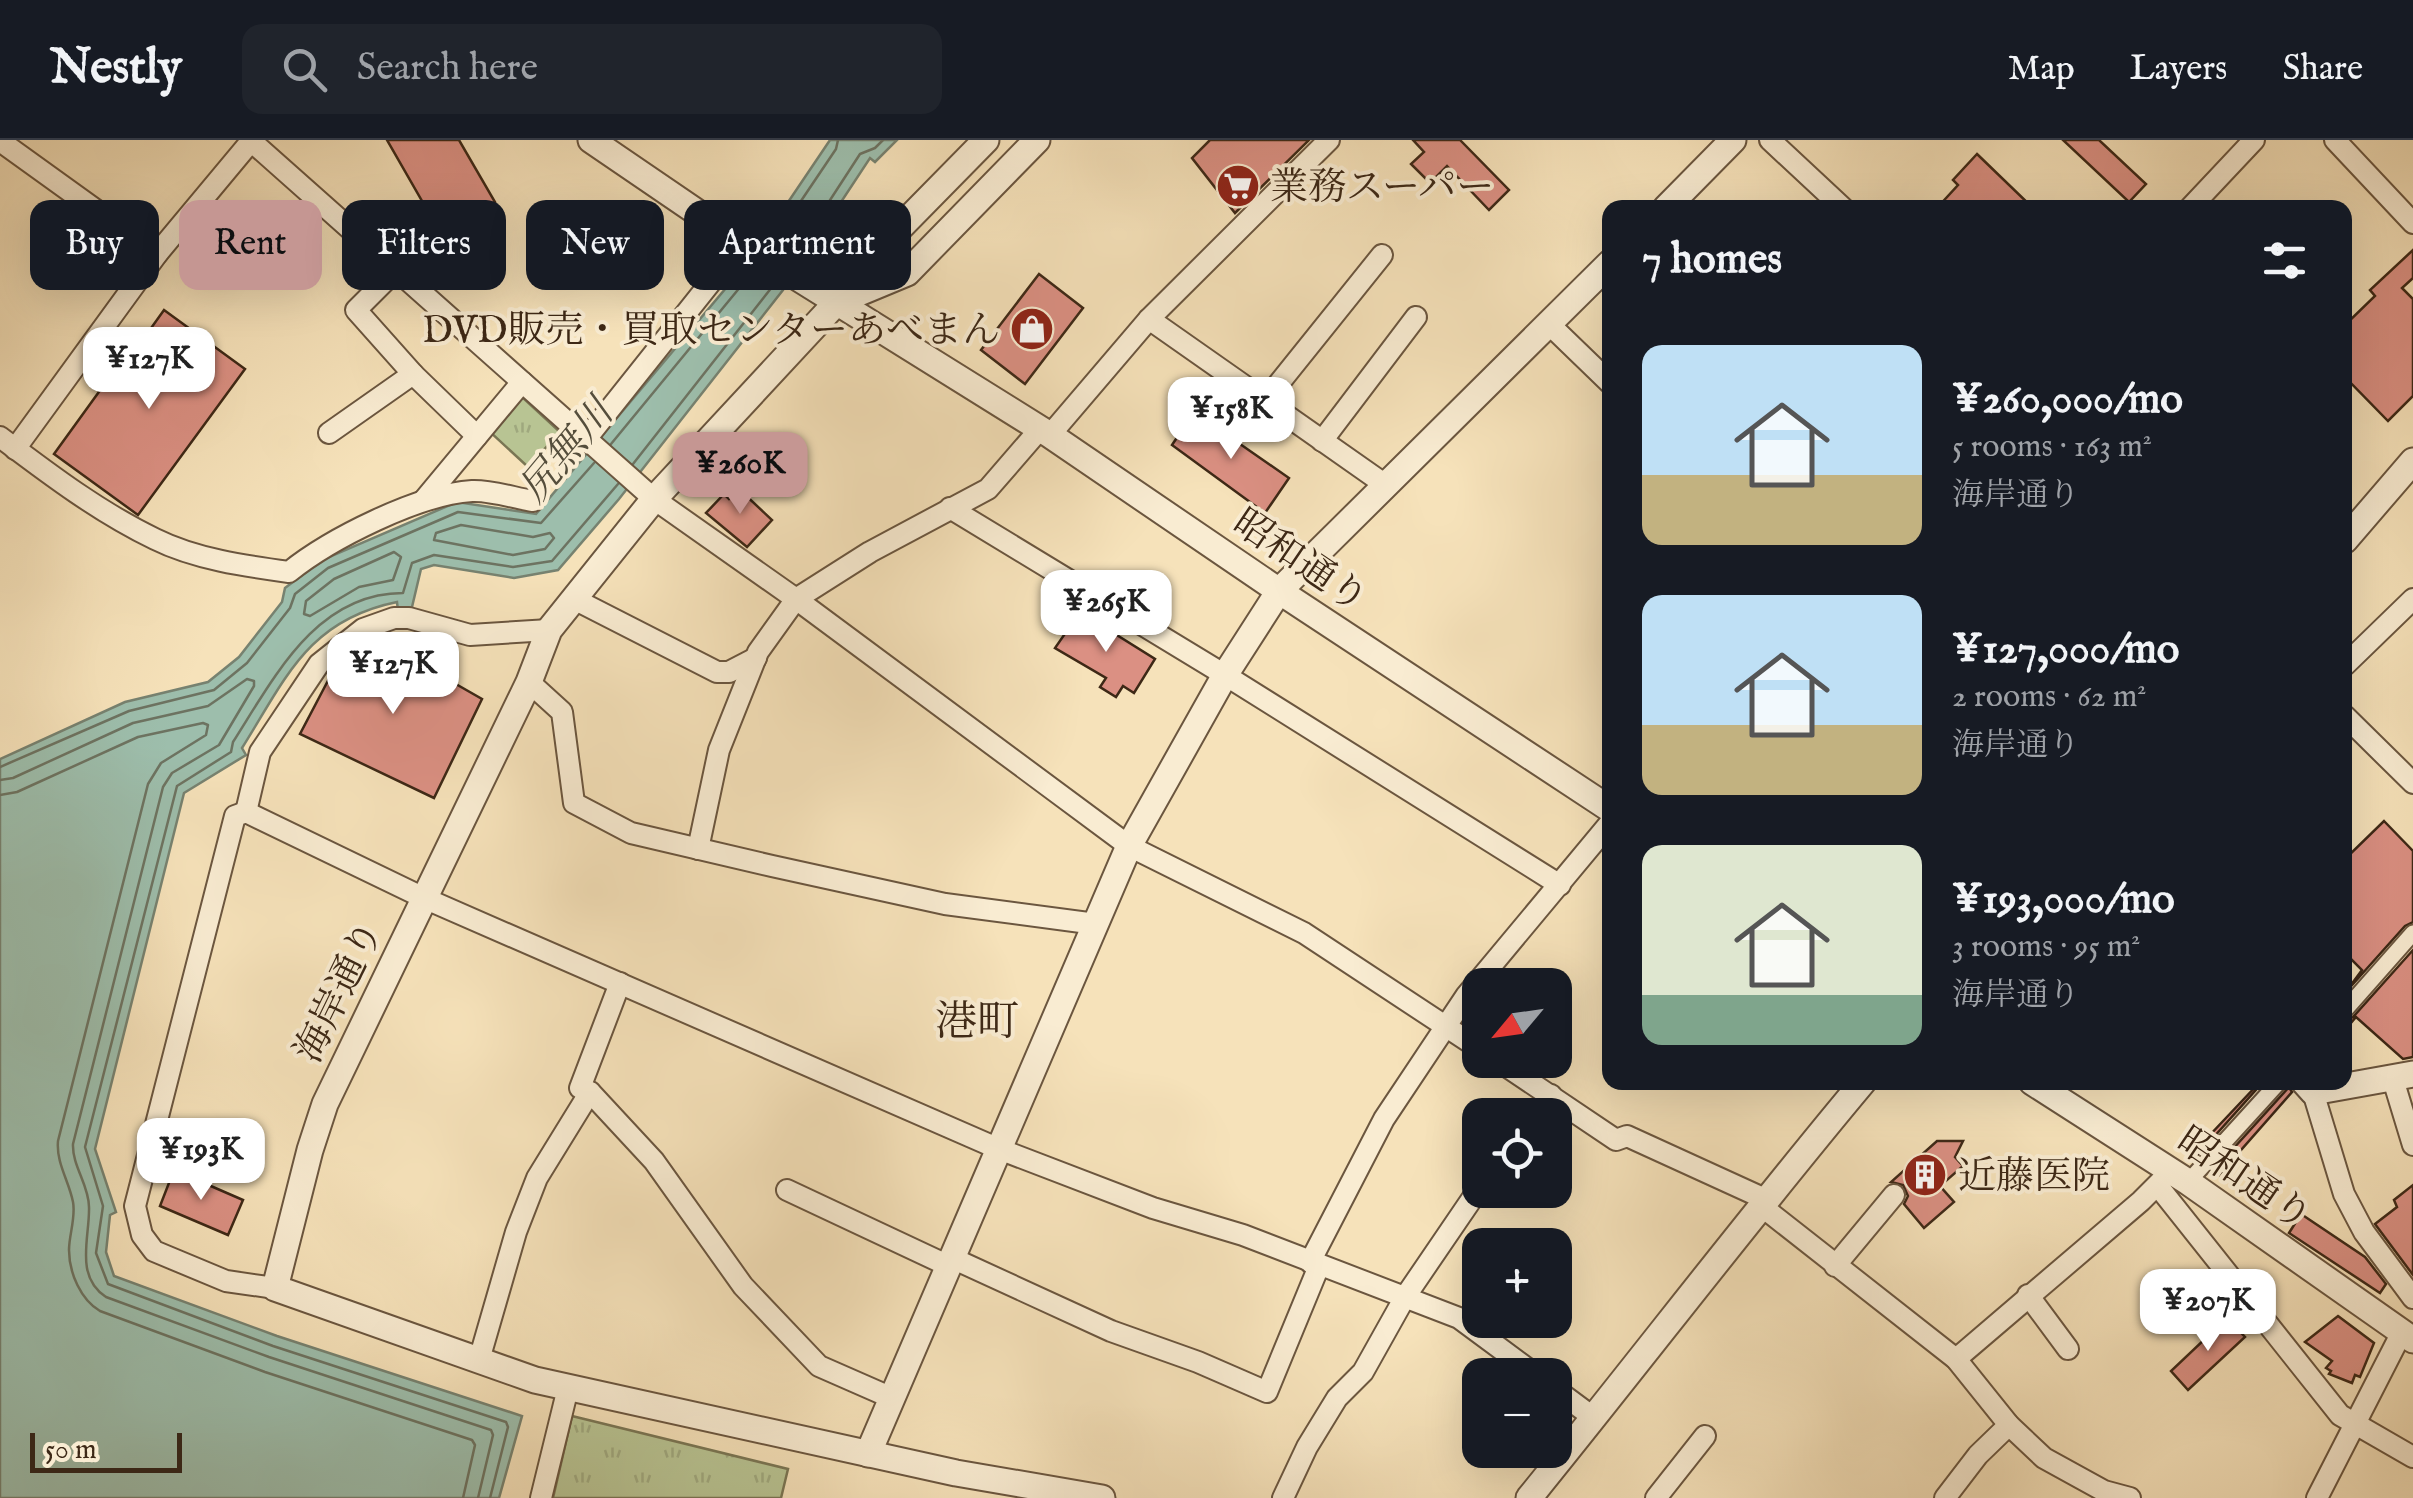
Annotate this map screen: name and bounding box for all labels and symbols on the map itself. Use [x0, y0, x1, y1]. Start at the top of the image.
supermarket icon: 業務スーパー [1215, 163, 1261, 209]
place label: 業務スーパー [1270, 165, 1494, 213]
shop icon: DVD販売・買取センターあべまん [1009, 306, 1055, 352]
place label: DVD販売・買取センターあべまん [422, 308, 1000, 356]
pin: ¥127K [79, 327, 219, 412]
pin: ¥158K [1161, 377, 1301, 462]
water label: 尻無川 [510, 387, 628, 515]
pin: ¥260K [670, 432, 810, 517]
street label: 昭和通り [1223, 500, 1376, 625]
pin: ¥265K [1036, 570, 1176, 655]
pin: ¥127K [323, 632, 463, 717]
street label: 海岸通り [286, 913, 396, 1071]
north arrow [1462, 968, 1572, 1078]
district label: 港町 [935, 997, 1019, 1050]
pin: ¥193K [131, 1118, 271, 1203]
street label: 昭和通り [2167, 1118, 2320, 1243]
building icon: 近藤医院 [1902, 1152, 1948, 1198]
place label: 近藤医院 [1958, 1154, 2110, 1202]
pin: ¥207K [2138, 1269, 2278, 1354]
scale bar [30, 1428, 182, 1472]

